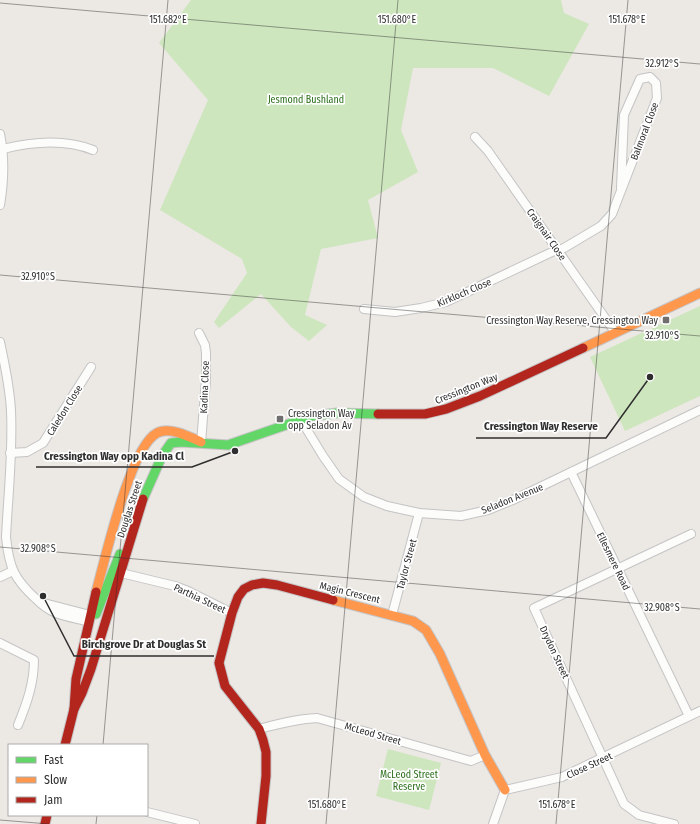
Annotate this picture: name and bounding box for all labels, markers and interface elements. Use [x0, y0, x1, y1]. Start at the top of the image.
text: 151.682°E [149, 14, 187, 26]
text: 151.680°E [378, 14, 417, 26]
text: 151.678°E [609, 14, 646, 26]
text: 32.912°S [645, 58, 679, 70]
park label: Jesmond Bushland [268, 94, 344, 106]
street label: Balmoral Close [628, 101, 661, 162]
street label: Craignair Close [524, 206, 569, 263]
text: 32.910°S [21, 271, 55, 283]
street label: Kirkloch Close [435, 276, 493, 310]
place label: Cressington Way Reserve, Cressington Way [486, 315, 659, 327]
marker: Cressington Way Reserve, Cressington Way [661, 315, 671, 325]
text: 32.910°S [645, 330, 679, 342]
street label: Kadina Close [198, 361, 212, 414]
street label: Cressington Way [433, 371, 500, 407]
street label: Caledon Close [44, 383, 85, 438]
place label: Cressington Way opp Seladon Av [288, 408, 355, 432]
marker: Cressington Way opp Seladon Av [275, 414, 285, 424]
callout: Cressington Way Reserve [476, 415, 606, 438]
text: Cressington Way Reserve [484, 420, 598, 433]
callout: Cressington Way opp Kadina Cl [36, 444, 192, 467]
text: Cressington Way opp Kadina Cl [44, 450, 185, 463]
street label: Douglas Street [115, 478, 145, 540]
street label: Seladon Avenue [480, 481, 545, 517]
street label: Ellesmere Road [594, 531, 632, 592]
street label: Taylor Street [394, 537, 420, 591]
text: 32.908°S [20, 543, 56, 555]
street label: Magin Crescent [318, 580, 382, 606]
street label: Parthia Street [172, 582, 228, 616]
text: 32.908°S [644, 602, 680, 614]
street label: Drydon Street [537, 624, 572, 681]
callout: Birchgrove Dr at Douglas St [74, 633, 214, 656]
text: Birchgrove Dr at Douglas St [82, 638, 206, 651]
street label: McLeod Street [343, 720, 403, 748]
legend [8, 744, 148, 816]
street label: Close Street [565, 750, 615, 782]
text: Fast [44, 753, 63, 767]
park label: McLeod Street Reserve [380, 769, 439, 793]
text: Slow [44, 773, 67, 787]
text: Jam [44, 793, 62, 807]
text: 151.680°E [308, 799, 347, 811]
text: 151.678°E [539, 799, 576, 811]

